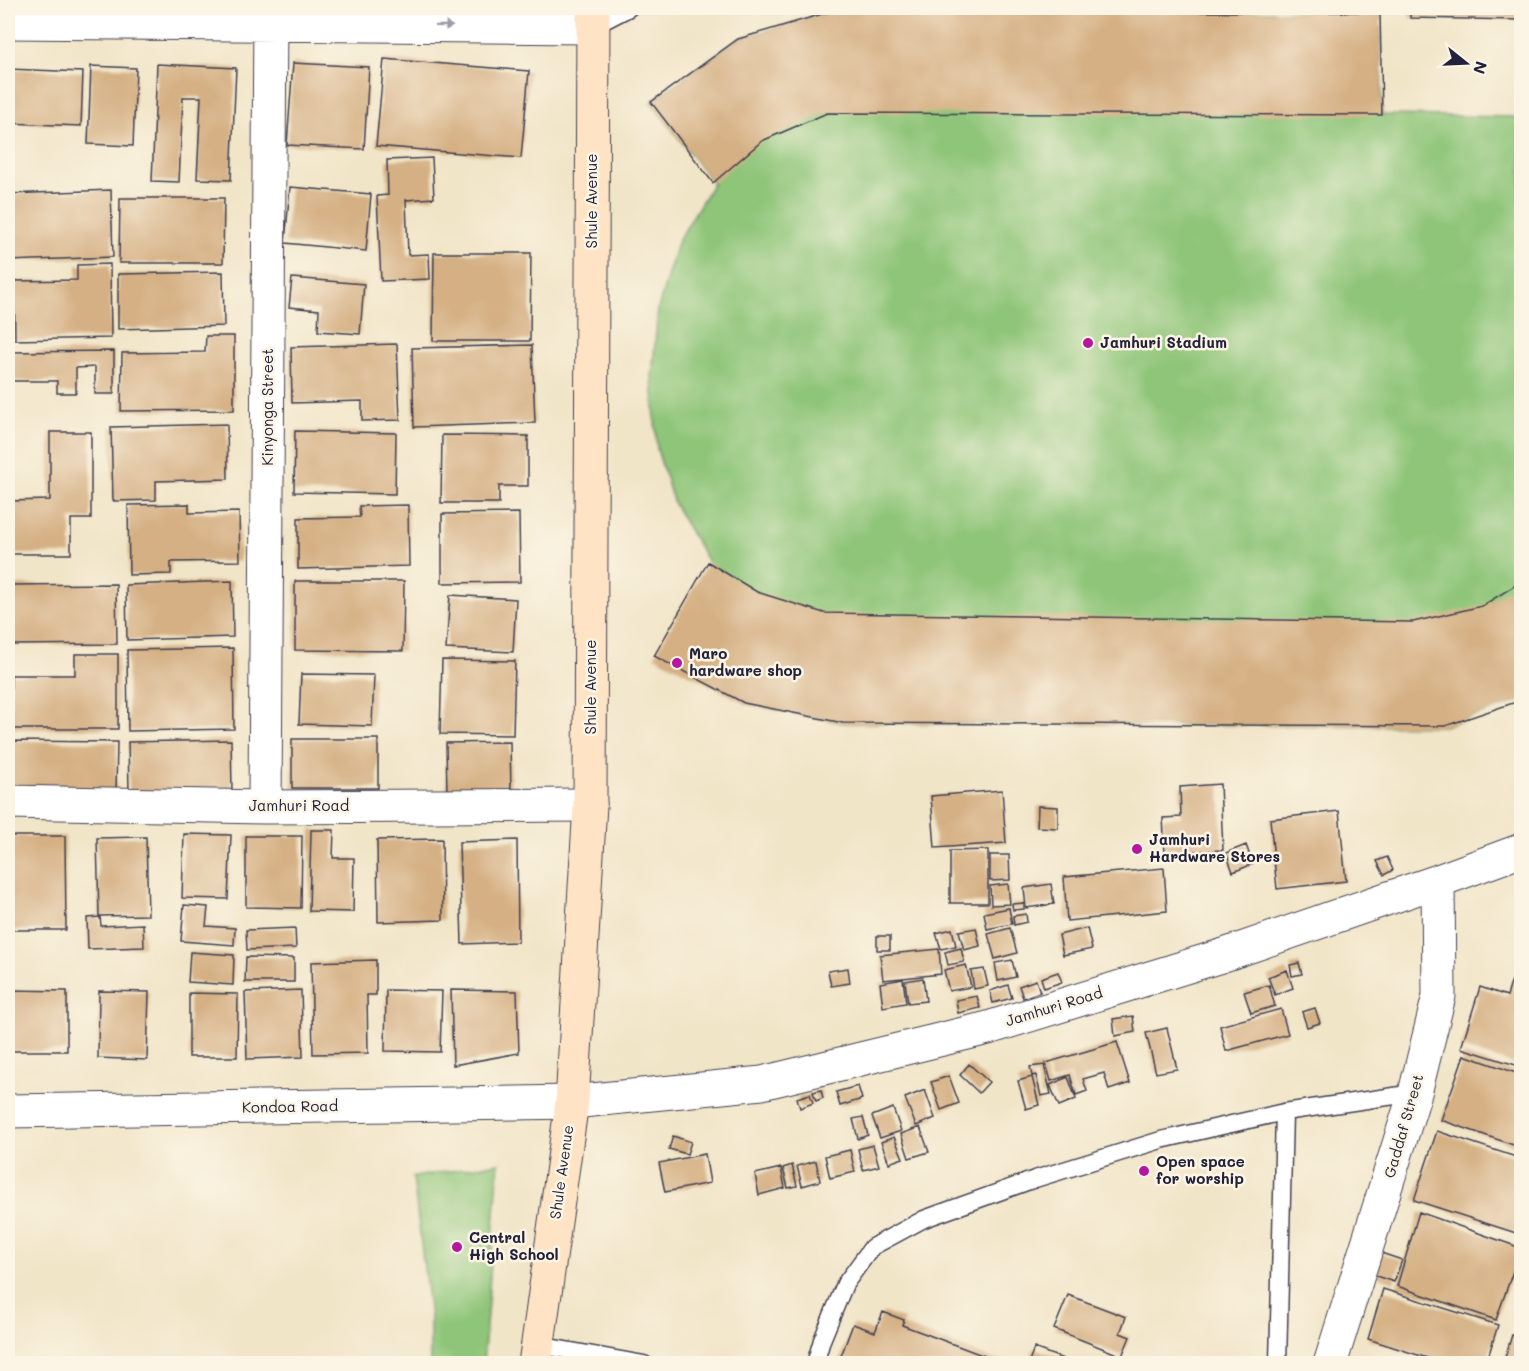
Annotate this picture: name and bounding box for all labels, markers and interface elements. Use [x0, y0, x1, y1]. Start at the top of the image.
one-way arrow [434, 21, 453, 31]
north arrow [1436, 33, 1496, 93]
text: N [1469, 59, 1493, 77]
street label: Shule Avenue [581, 154, 601, 248]
place label: Jamhuri Stadium [1100, 332, 1227, 352]
marker: Jamhuri Stadium [1081, 336, 1095, 350]
street label: Kinyonga Street [257, 348, 277, 466]
street label: Shule Avenue [580, 640, 600, 734]
place label: Maro hardware shop [689, 643, 802, 680]
marker: Maro hardware shop [670, 656, 684, 670]
street label: Jamhuri Road [249, 795, 349, 815]
place label: Jamhuri Hardware Stores [1149, 829, 1280, 866]
marker: Jamhuri Hardware Stores [1130, 842, 1144, 856]
street label: Jamhuri Road [1003, 982, 1105, 1030]
street label: Gaddaf Street [1379, 1071, 1427, 1180]
street label: Kondoa Road [242, 1095, 338, 1117]
street label: Shule Avenue [545, 1123, 578, 1220]
place label: Open space for worship [1156, 1151, 1245, 1188]
marker: Open space for worship [1137, 1164, 1151, 1178]
place label: Central High School [469, 1227, 559, 1264]
marker: Central High School [450, 1240, 464, 1254]

